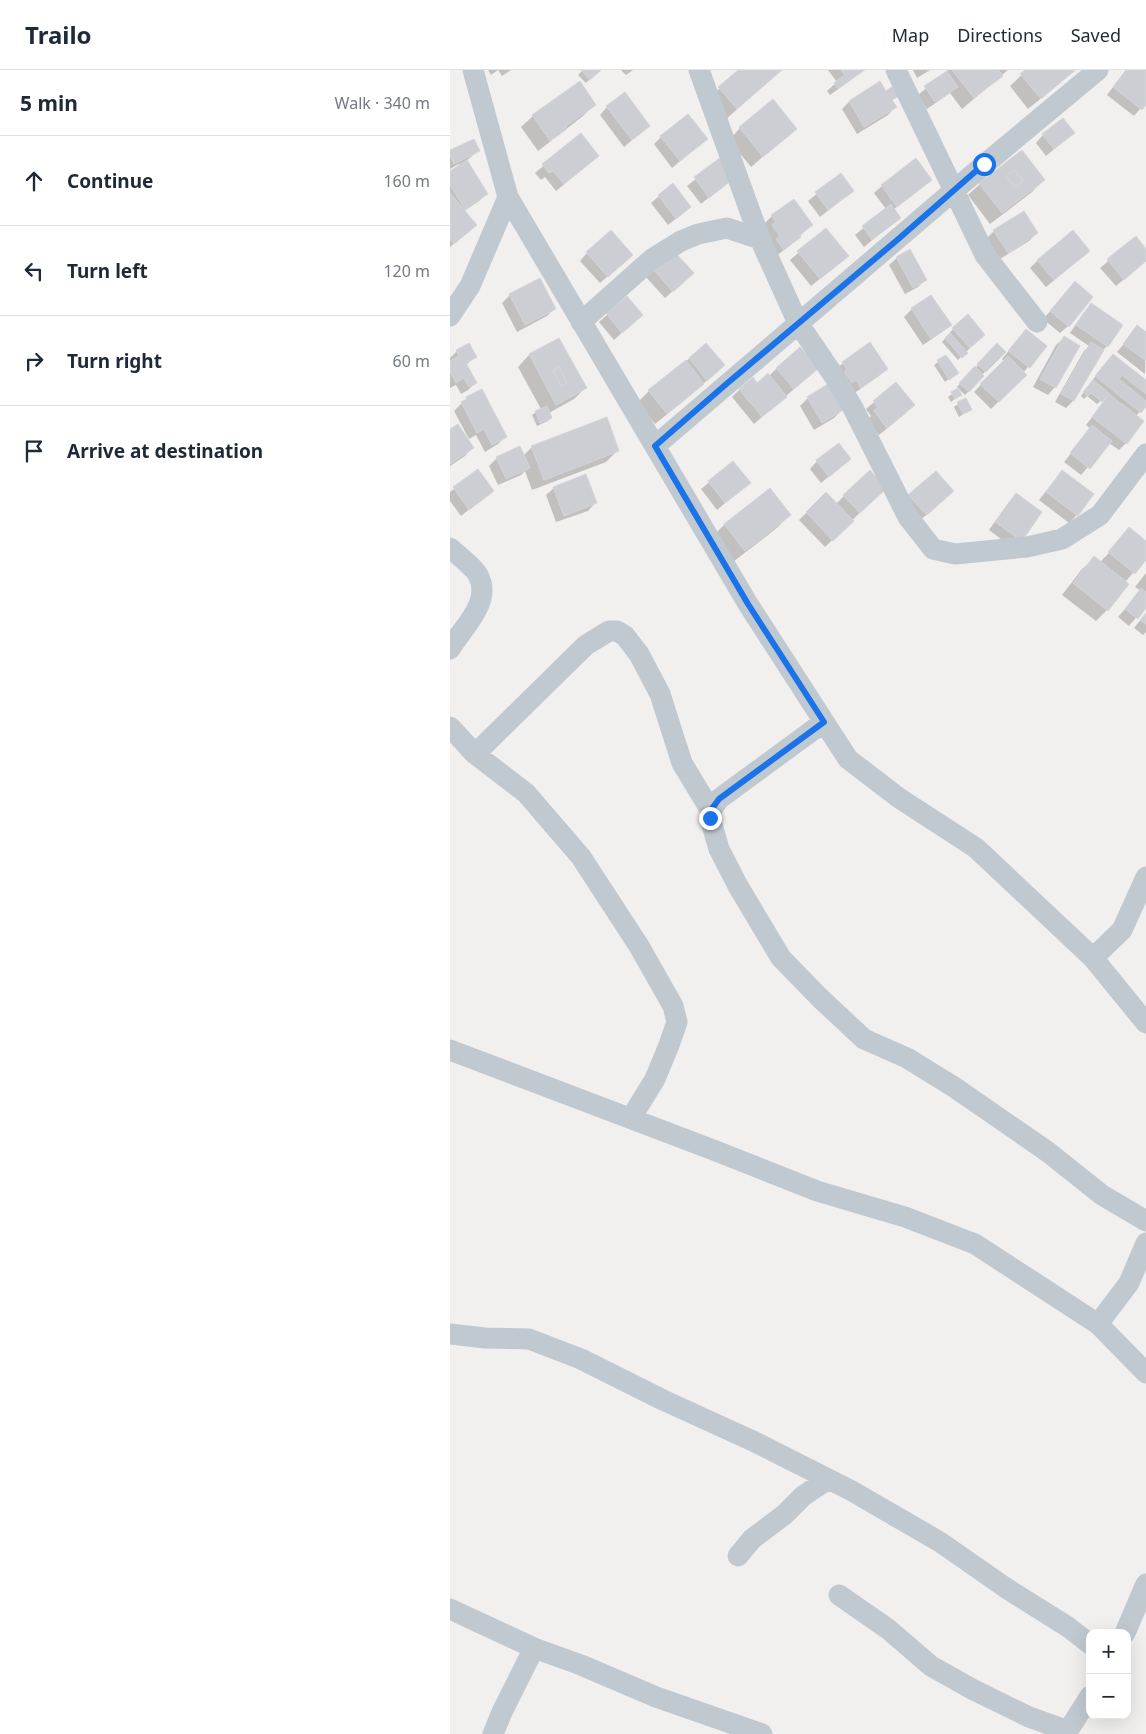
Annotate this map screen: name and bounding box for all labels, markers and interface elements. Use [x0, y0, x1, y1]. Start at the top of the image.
text: Trailo [25, 18, 92, 51]
text: Map [892, 23, 929, 47]
text: Directions [957, 23, 1043, 47]
text: Saved [1071, 23, 1121, 47]
text: 5 min [20, 89, 78, 117]
text: Walk · 340 m [335, 92, 430, 114]
route start [973, 153, 996, 176]
icon: ahead [20, 167, 48, 195]
text: Continue [67, 168, 153, 194]
text: 160 m [383, 170, 430, 192]
icon: left [20, 257, 48, 285]
text: Turn left [67, 258, 148, 284]
text: 120 m [383, 260, 430, 282]
icon: right [20, 347, 48, 375]
text: Turn right [67, 348, 162, 374]
text: 60 m [393, 350, 430, 372]
icon: arrive [20, 437, 48, 465]
text: Arrive at destination [67, 438, 263, 464]
route end [699, 807, 722, 830]
map controls [1086, 1629, 1131, 1719]
button: + [1086, 1629, 1131, 1674]
button: − [1086, 1674, 1131, 1719]

